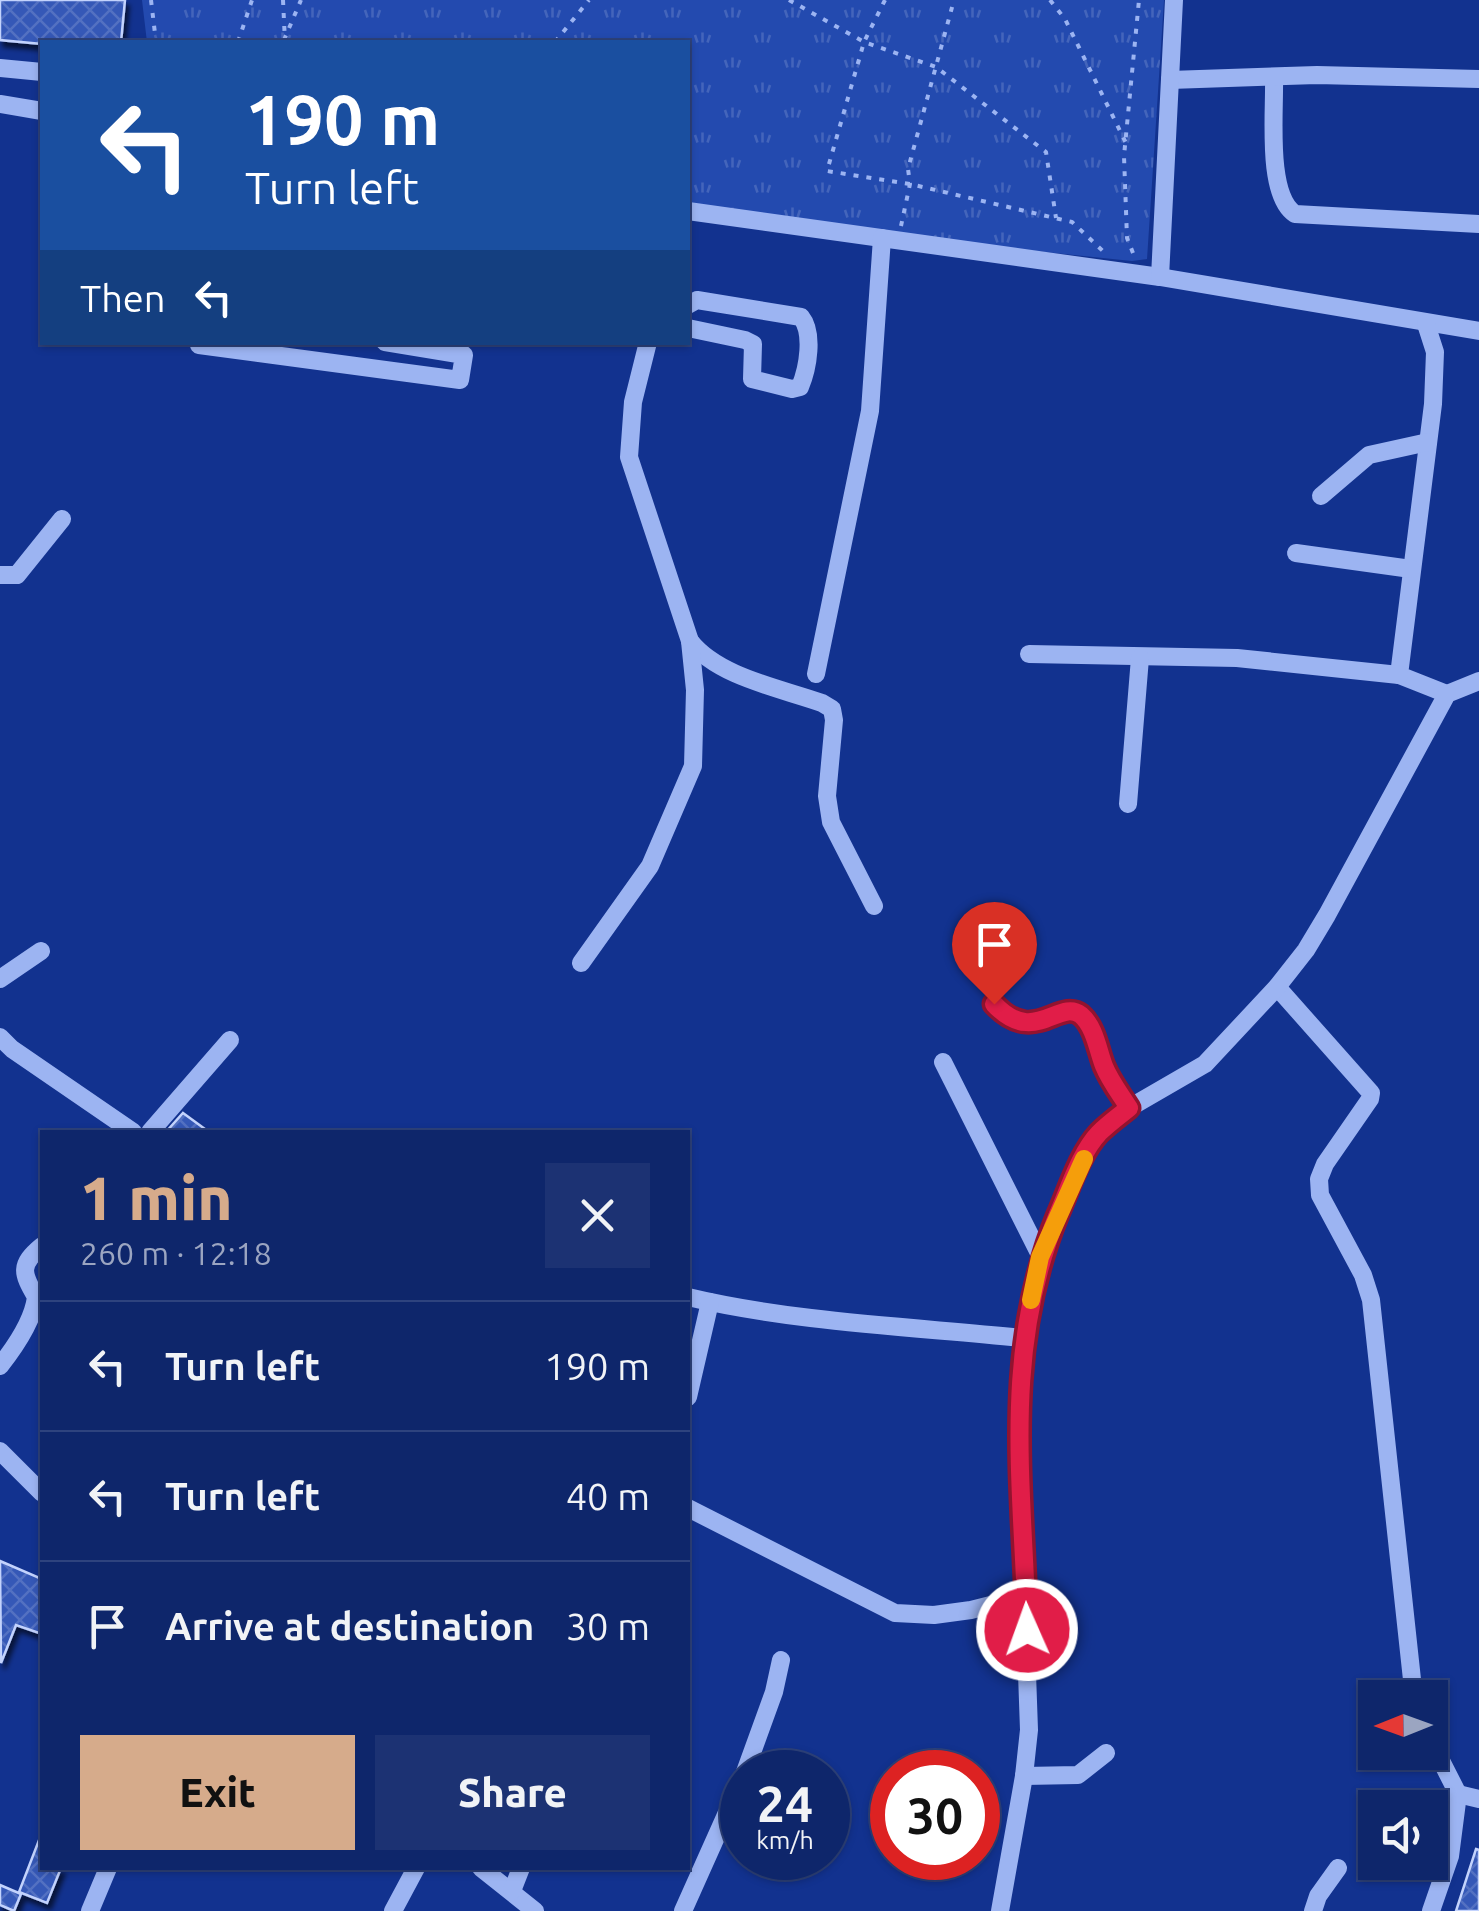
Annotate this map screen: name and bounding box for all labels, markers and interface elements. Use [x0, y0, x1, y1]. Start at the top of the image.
icon: left [80, 80, 210, 210]
text: 190 m [245, 80, 440, 158]
text: Turn left [245, 162, 419, 213]
icon: left [186, 270, 241, 325]
text: Then [80, 277, 166, 319]
pin [952, 902, 1037, 1005]
icon: arrive [967, 917, 1022, 972]
button: close [545, 1163, 650, 1268]
text: 1 min [80, 1164, 233, 1231]
text: 260 m · 12:18 [80, 1235, 272, 1271]
icon: left [80, 1339, 135, 1394]
text: Turn left [165, 1345, 320, 1387]
text: 190 m [544, 1345, 650, 1387]
icon: left [80, 1469, 135, 1524]
text: Turn left [165, 1475, 320, 1517]
text: 40 m [566, 1475, 650, 1517]
position arrow [975, 1578, 1079, 1682]
icon: arrive [80, 1599, 135, 1654]
text: Arrive at destination [165, 1605, 534, 1647]
text: 30 m [566, 1605, 650, 1647]
north arrow [1358, 1680, 1448, 1770]
map controls [1358, 1680, 1448, 1880]
button: Exit [80, 1735, 355, 1850]
button: Share [375, 1735, 650, 1850]
speed limit sign: 30 [870, 1750, 1000, 1880]
text: 24 [757, 1775, 813, 1831]
button: sound [1358, 1790, 1448, 1880]
text: km/h [756, 1826, 814, 1854]

